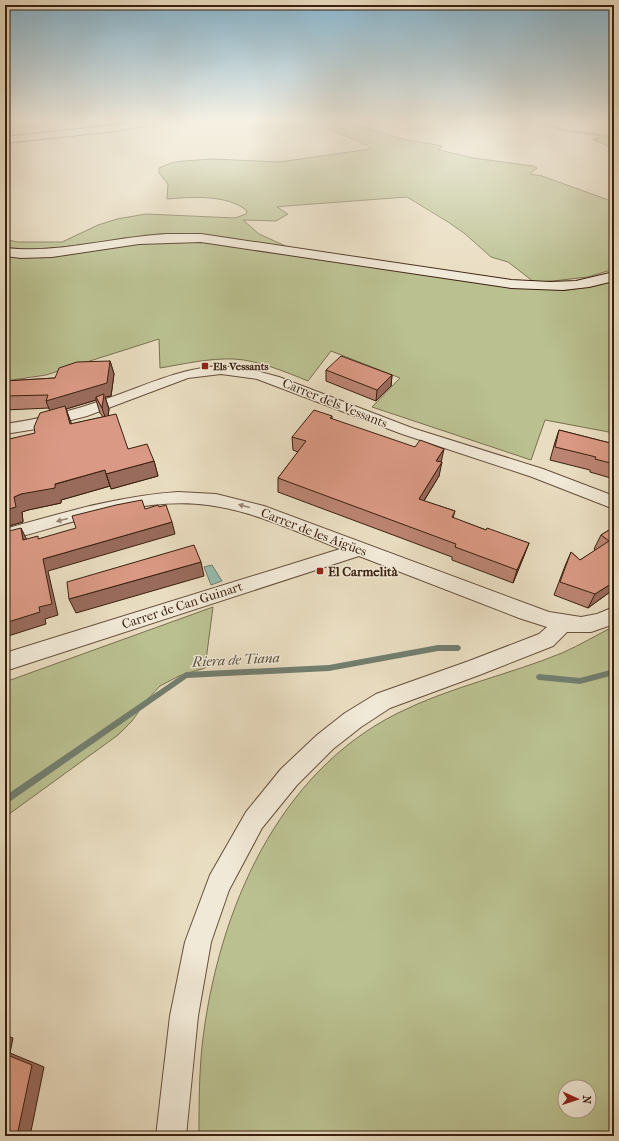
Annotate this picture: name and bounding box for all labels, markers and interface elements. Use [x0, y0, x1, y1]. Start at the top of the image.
place label: Els Vessants [213, 360, 269, 373]
marker: Els Vessants [200, 361, 210, 371]
street label: Carrer dels Vessants [280, 375, 390, 431]
one-way arrow [238, 503, 250, 509]
street label: Carrer de les Aigües [259, 505, 369, 559]
one-way arrow [56, 517, 68, 523]
place label: El Carmelità [328, 564, 399, 579]
marker: El Carmelità [315, 566, 325, 576]
street label: Carrer de Can Guinart [120, 578, 245, 632]
water label: Riera de Tiana [191, 649, 280, 671]
north arrow [557, 1079, 597, 1119]
text: N [580, 1095, 593, 1105]

